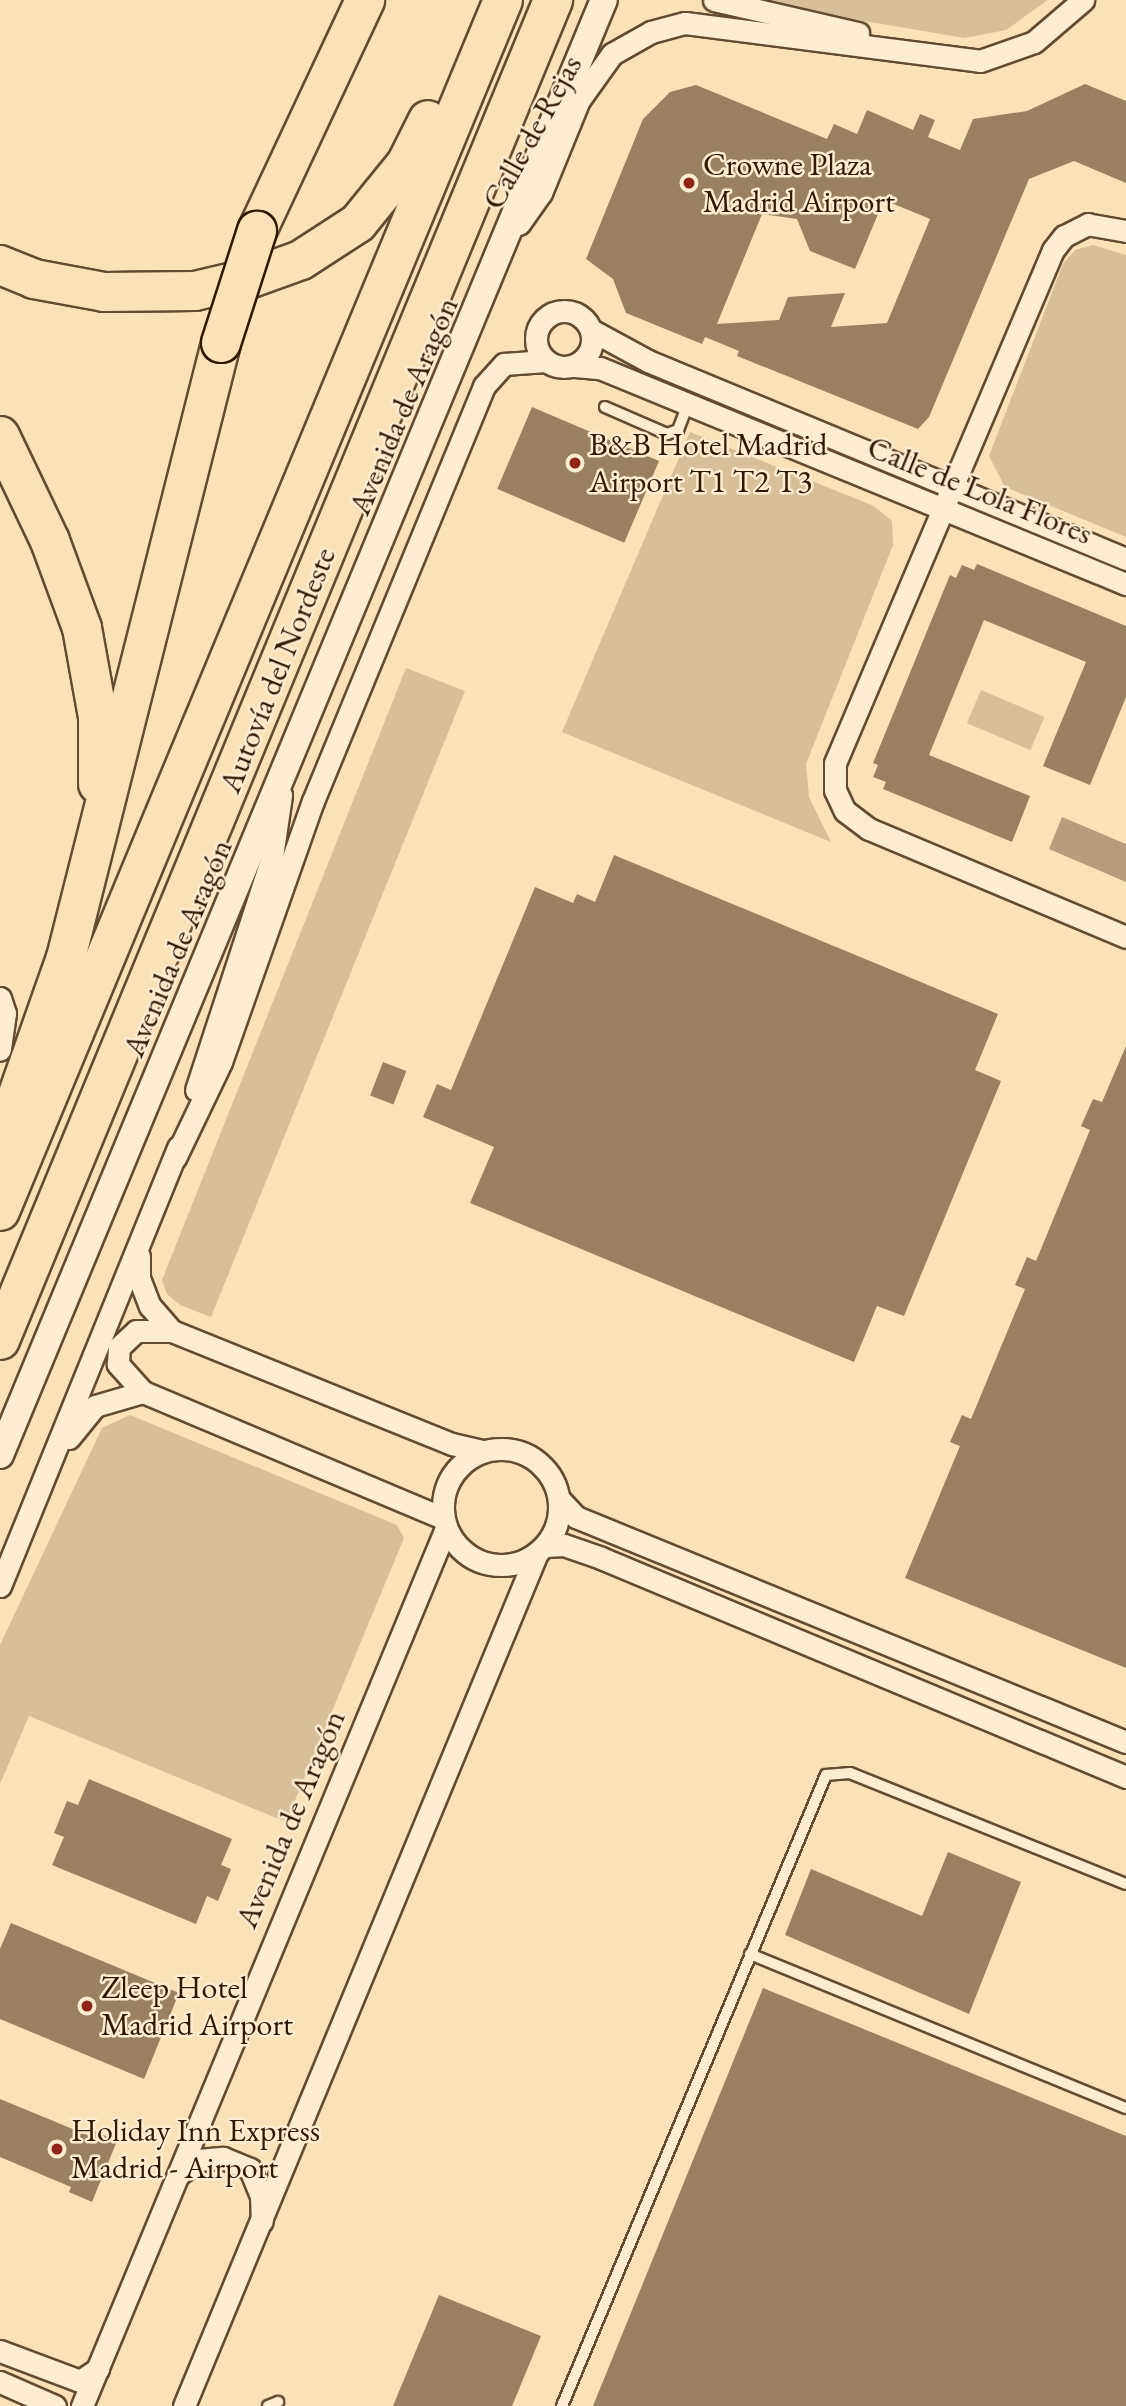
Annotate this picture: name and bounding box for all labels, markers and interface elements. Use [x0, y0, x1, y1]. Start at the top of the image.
street label: Calle de Rejas [474, 48, 590, 216]
place label: Crowne Plaza Madrid Airport [703, 146, 895, 221]
marker: Crowne Plaza Madrid Airport [681, 175, 697, 191]
street label: Avenida de Aragón [340, 291, 466, 521]
place label: B&B Hotel Madrid Airport T1 T2 T3 [589, 426, 827, 501]
street label: Calle de Lola Flores [862, 427, 1098, 553]
marker: B&B Hotel Madrid Airport T1 T2 T3 [567, 455, 583, 471]
street label: Autovía del Nordeste [210, 542, 344, 798]
street label: Avenida de Aragón [114, 833, 240, 1063]
street label: Avenida de Aragón [227, 1704, 353, 1934]
place label: Zleep Hotel Madrid Airport [101, 1969, 293, 2044]
marker: Zleep Hotel Madrid Airport [79, 1998, 95, 2014]
place label: Holiday Inn Express Madrid - Airport [71, 2112, 320, 2187]
marker: Holiday Inn Express Madrid - Airport [49, 2141, 65, 2157]

